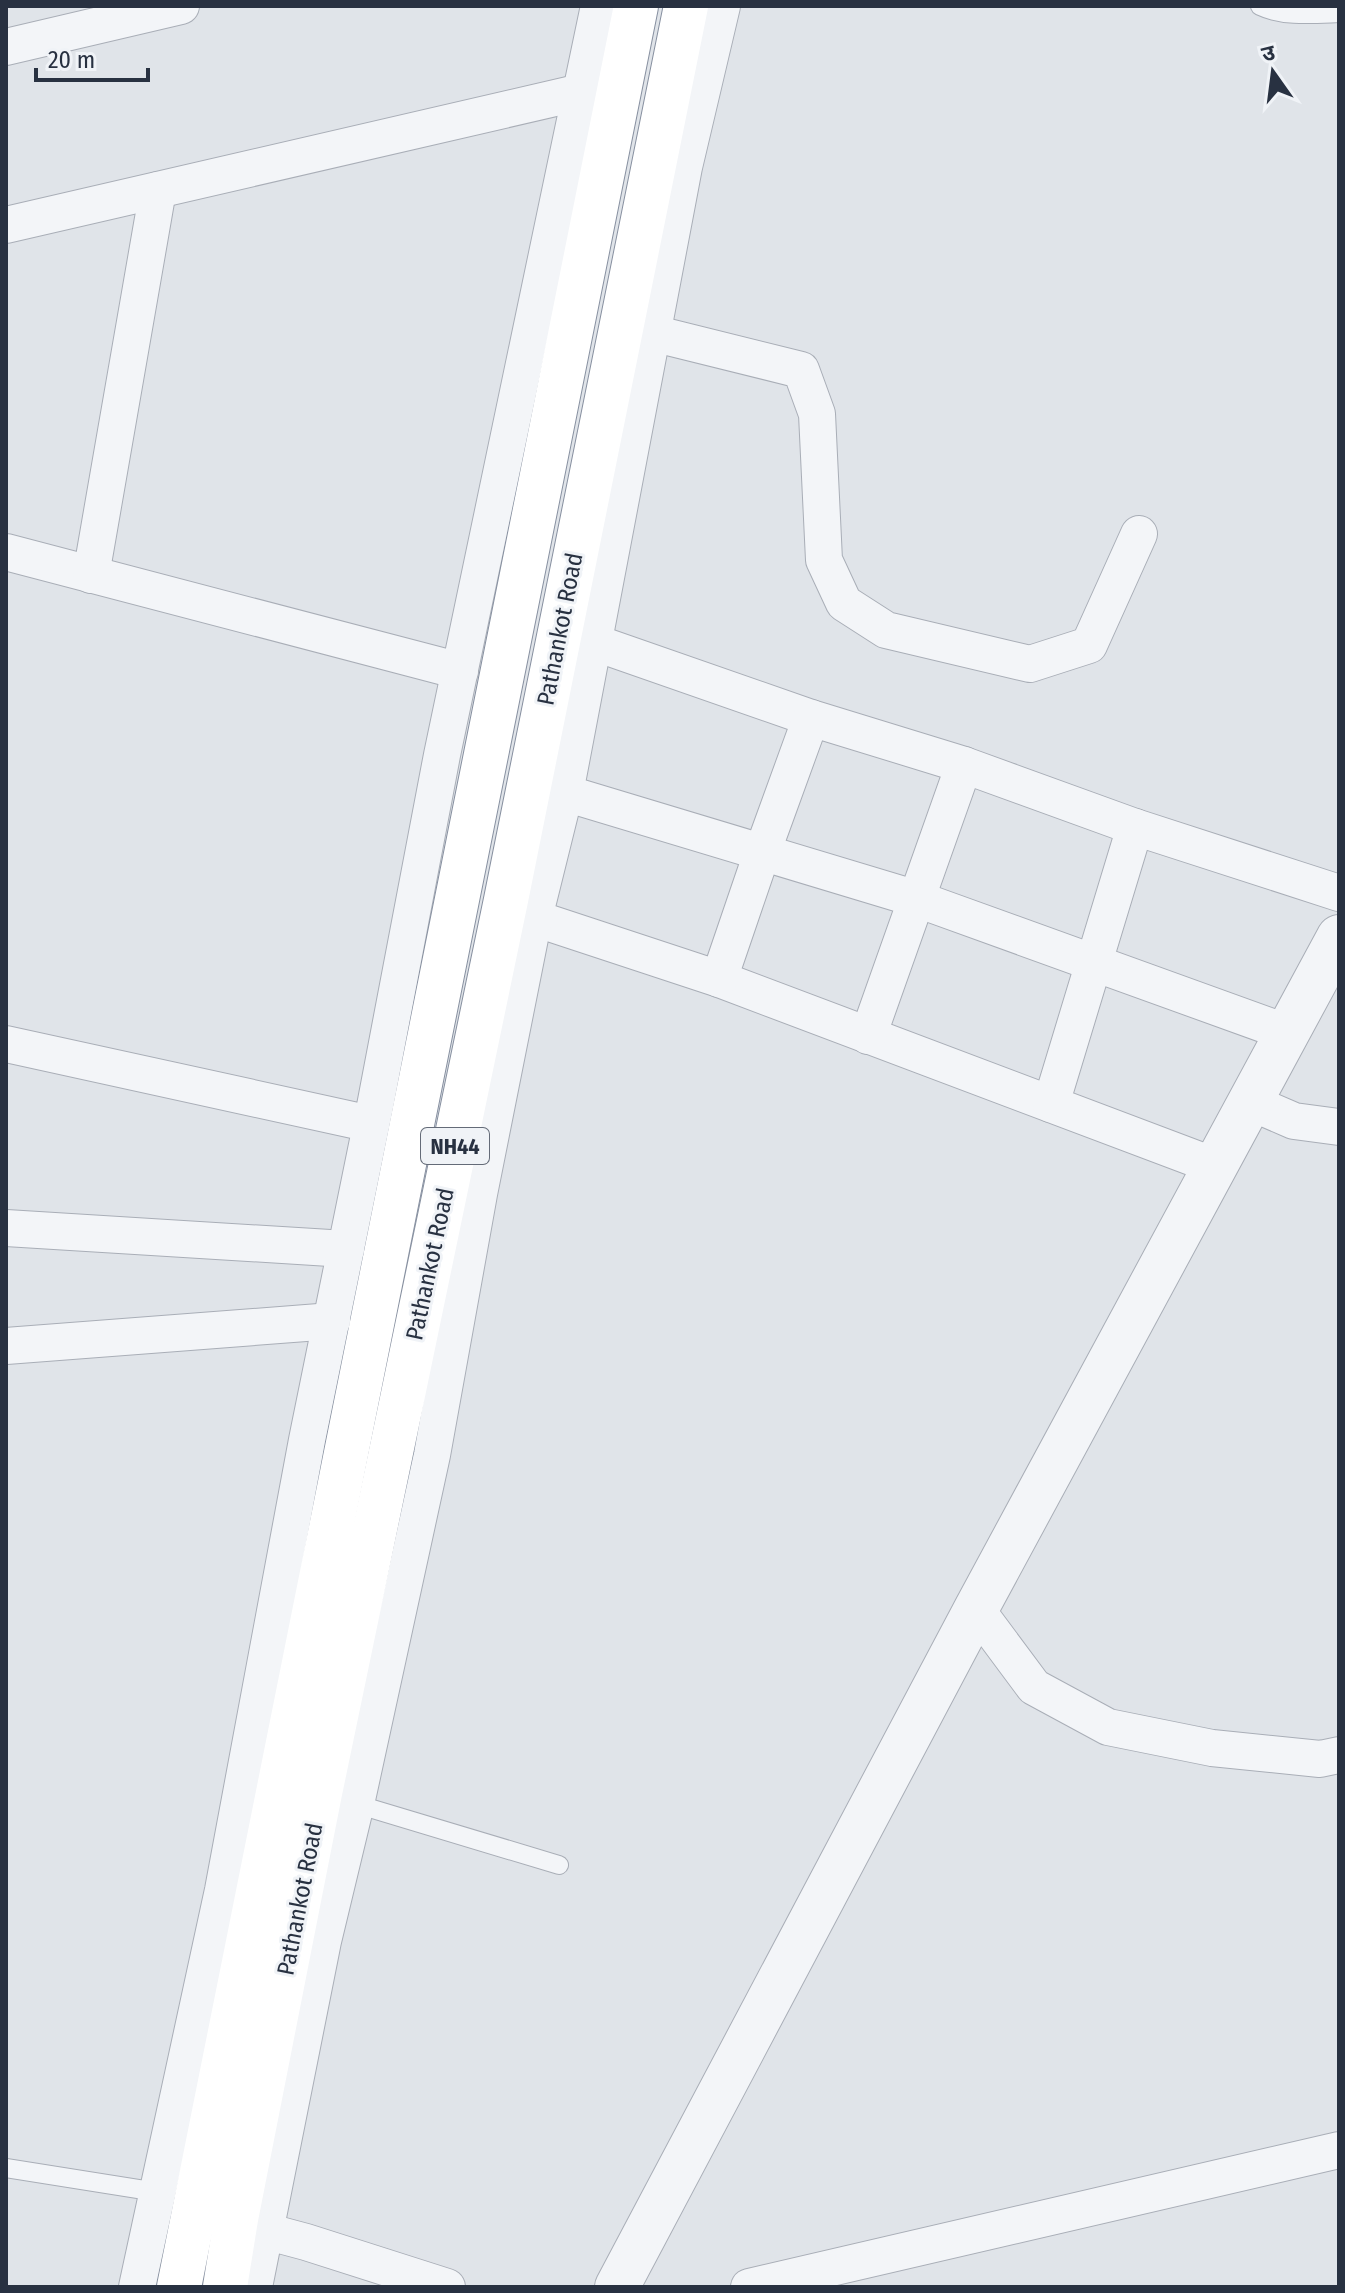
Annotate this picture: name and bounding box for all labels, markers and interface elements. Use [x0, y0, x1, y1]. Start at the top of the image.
scale bar [36, 32, 148, 82]
north arrow [1233, 32, 1313, 112]
text: उ [1259, 38, 1279, 68]
text: 20 m [48, 46, 95, 74]
street label: Pathankot Road [531, 550, 589, 708]
road number: NH44 [421, 1128, 489, 1164]
street label: Pathankot Road [400, 1185, 460, 1343]
street label: Pathankot Road [271, 1820, 329, 1978]

